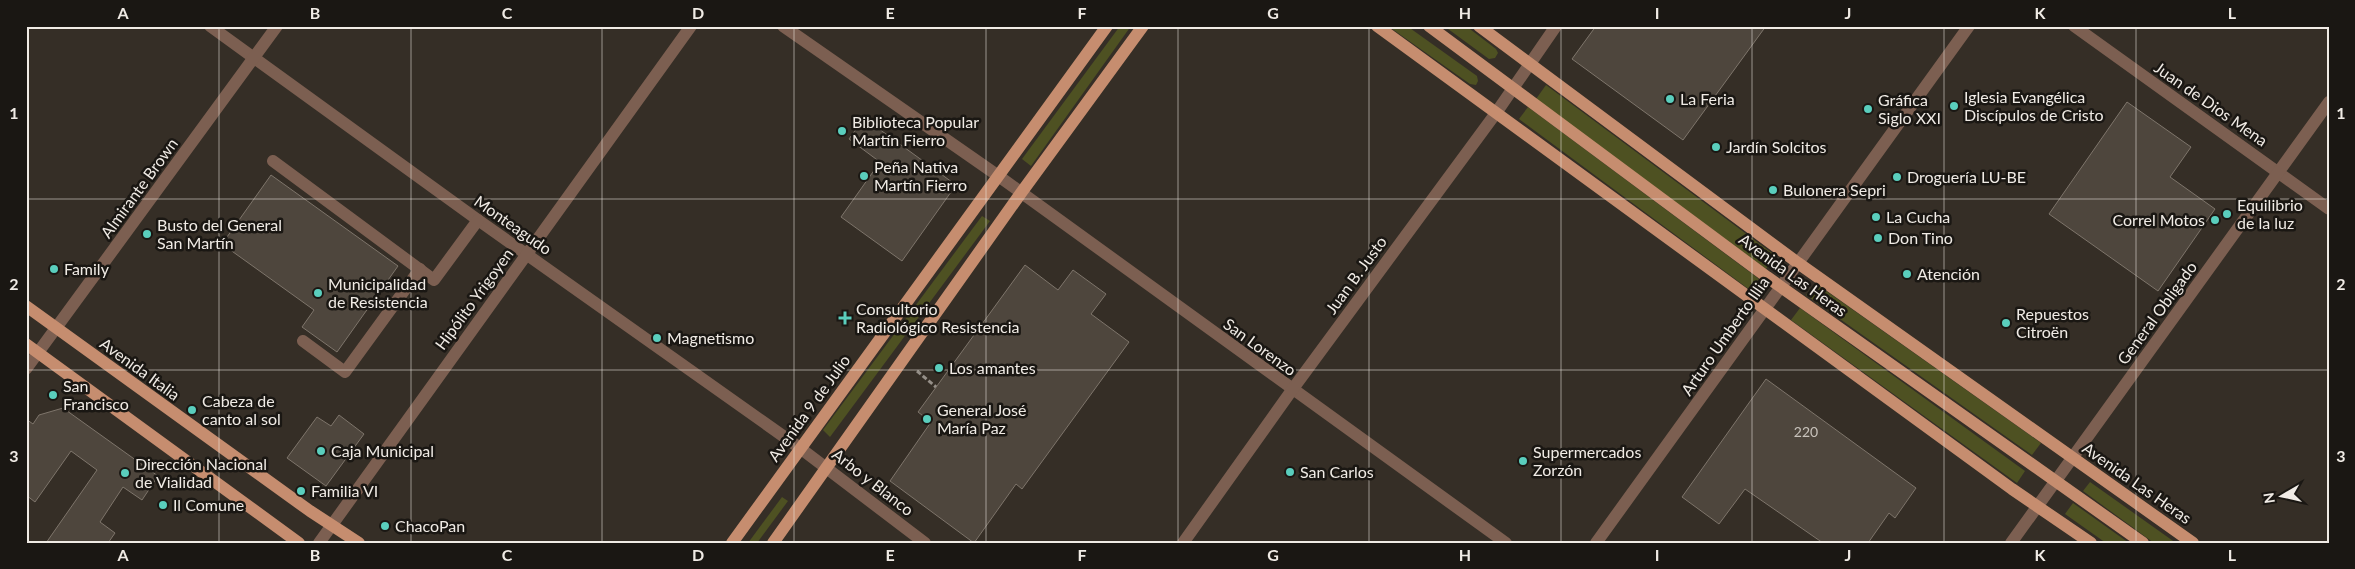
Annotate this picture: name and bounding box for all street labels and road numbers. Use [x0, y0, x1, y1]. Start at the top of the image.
street label: Juan de Dios Mena [2151, 57, 2272, 150]
street label: Almirante Brown [96, 134, 181, 241]
street label: Monteagudo [471, 191, 556, 258]
street label: Avenida Las Heras [1736, 229, 1851, 320]
street label: Juan B. Justo [1321, 232, 1390, 317]
street label: Hipólito Yrigoyen [430, 244, 517, 353]
street label: General Obligado [2113, 258, 2200, 368]
street label: Arturo Umberto Illia [1677, 273, 1773, 399]
street label: San Lorenzo [1220, 314, 1300, 379]
street label: Avenida Italia [97, 333, 184, 404]
street label: Avenida 9 de Julio [764, 351, 854, 465]
street label: Avenida Las Heras [2079, 438, 2195, 527]
street label: Arbo y Blanco [829, 444, 918, 519]

